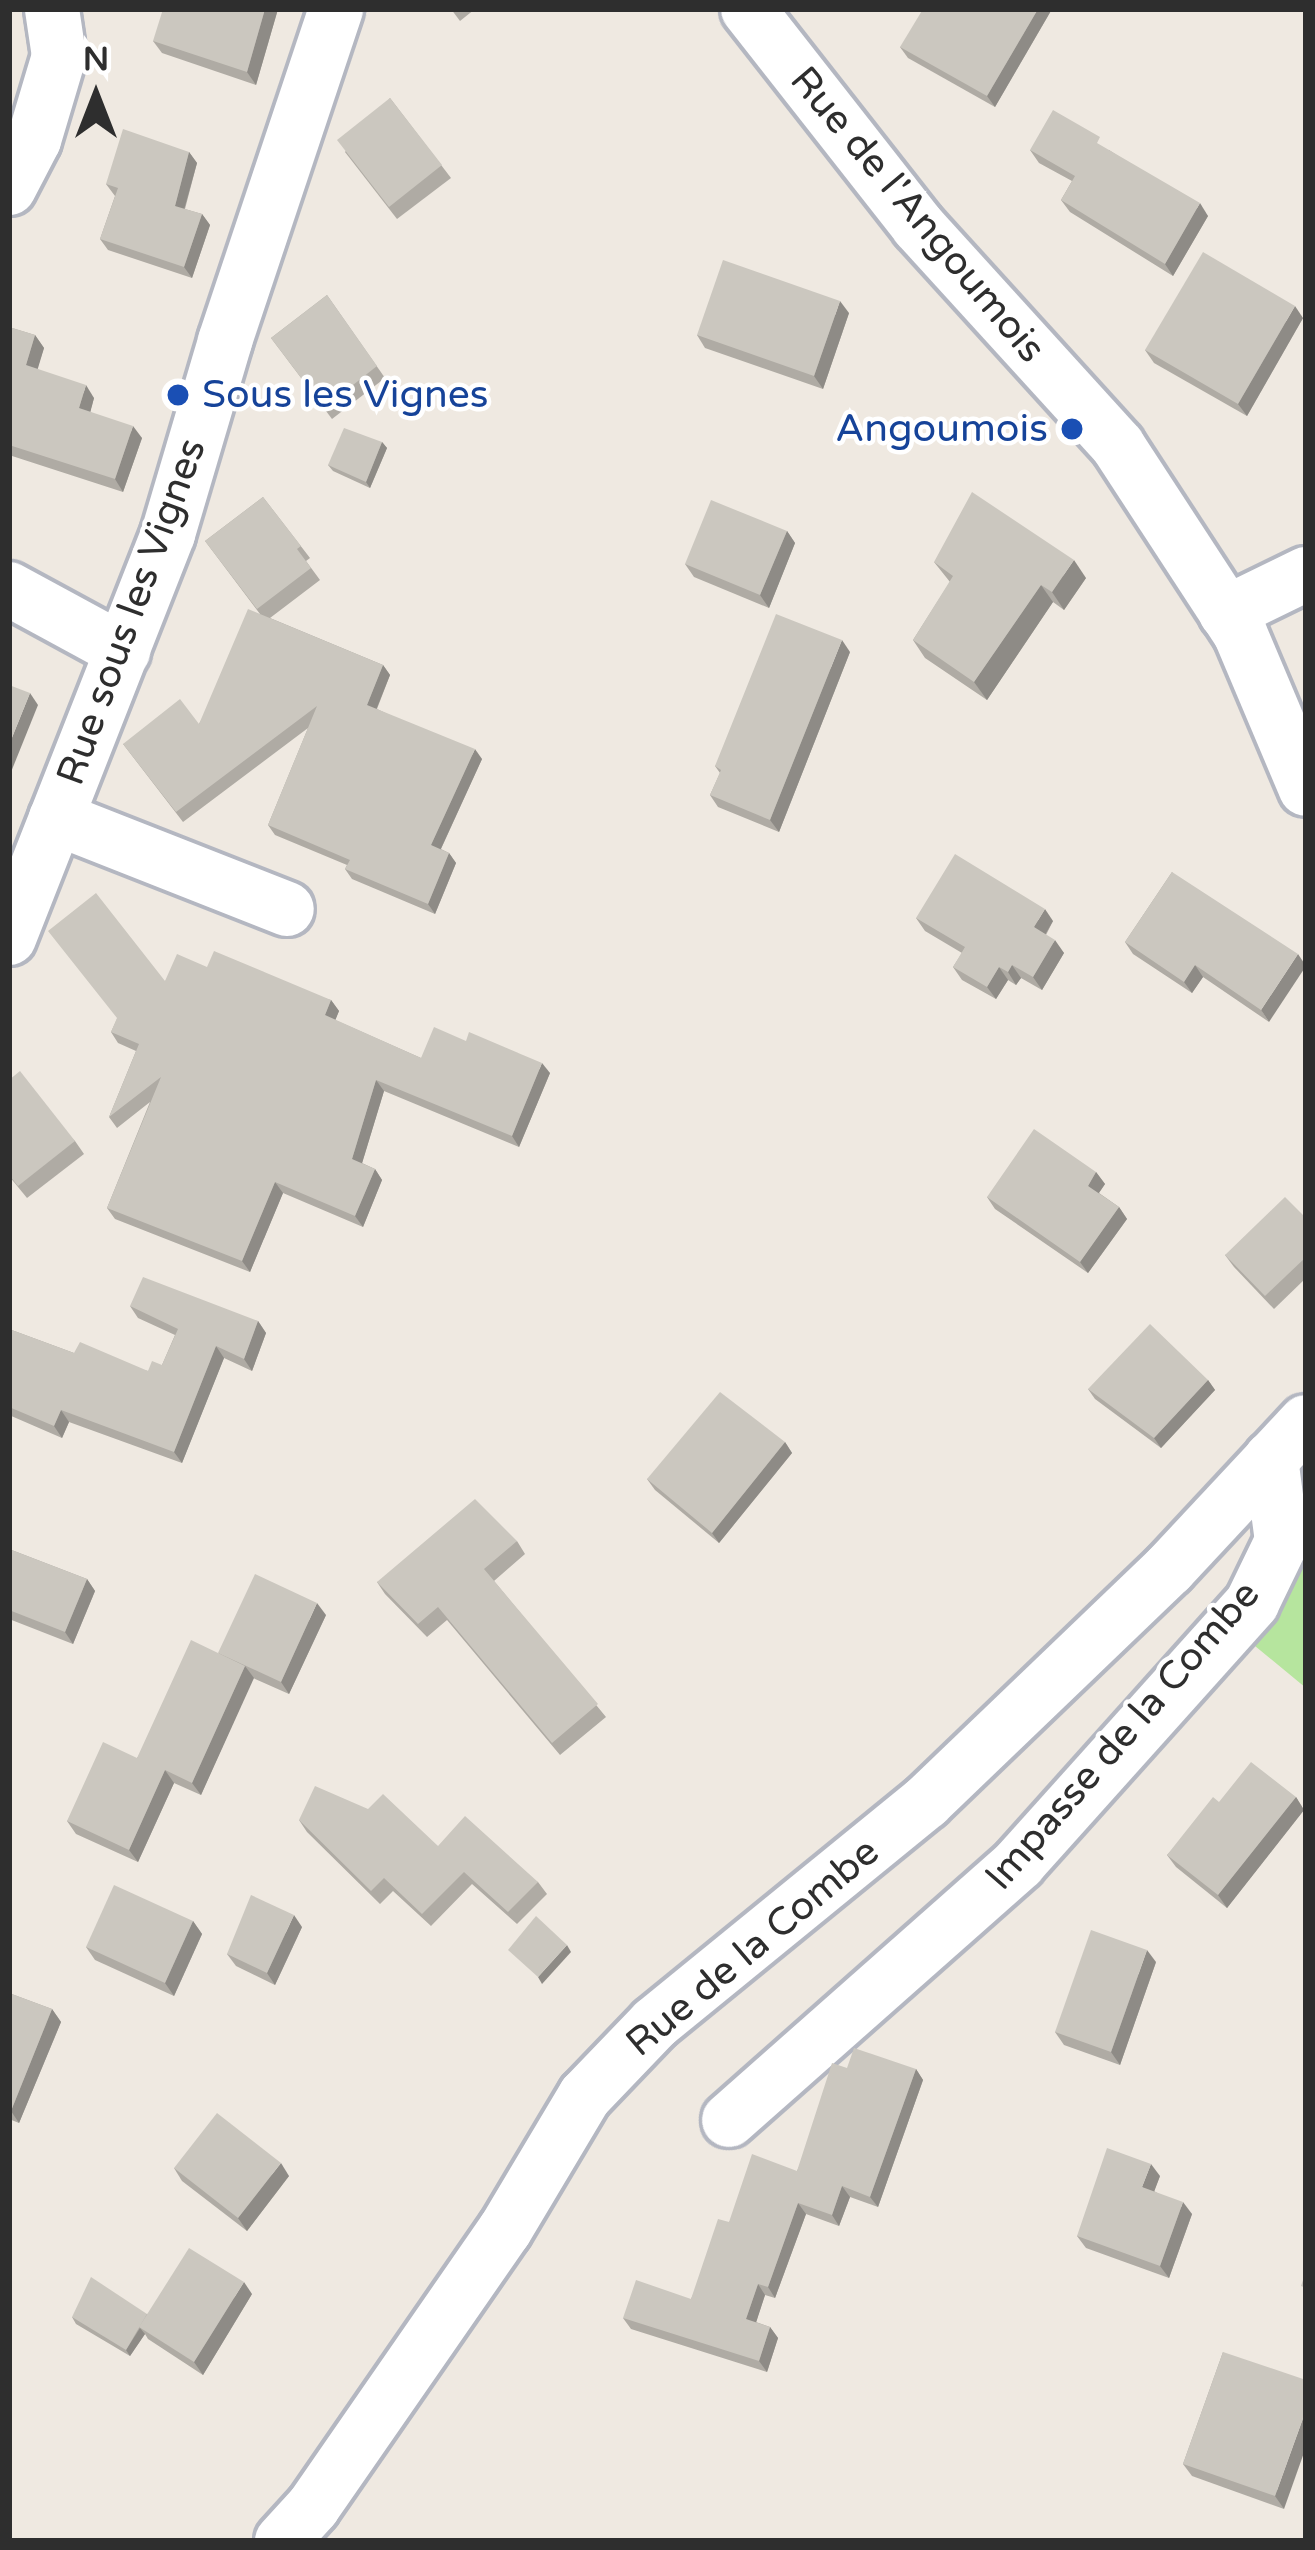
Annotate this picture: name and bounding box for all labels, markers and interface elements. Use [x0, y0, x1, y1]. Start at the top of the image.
north arrow [36, 36, 156, 156]
text: N [83, 40, 109, 79]
street label: Rue de l'Angoumois [780, 58, 1054, 372]
place label: Sous les Vignes [202, 372, 489, 418]
marker: Sous les Vignes [165, 382, 191, 408]
place label: Angoumois [835, 406, 1048, 452]
marker: Angoumois [1059, 416, 1085, 442]
street label: Rue sous les Vignes [48, 433, 216, 791]
street label: Impasse de la Combe [976, 1572, 1270, 1900]
street label: Rue de la Combe [617, 1829, 889, 2067]

